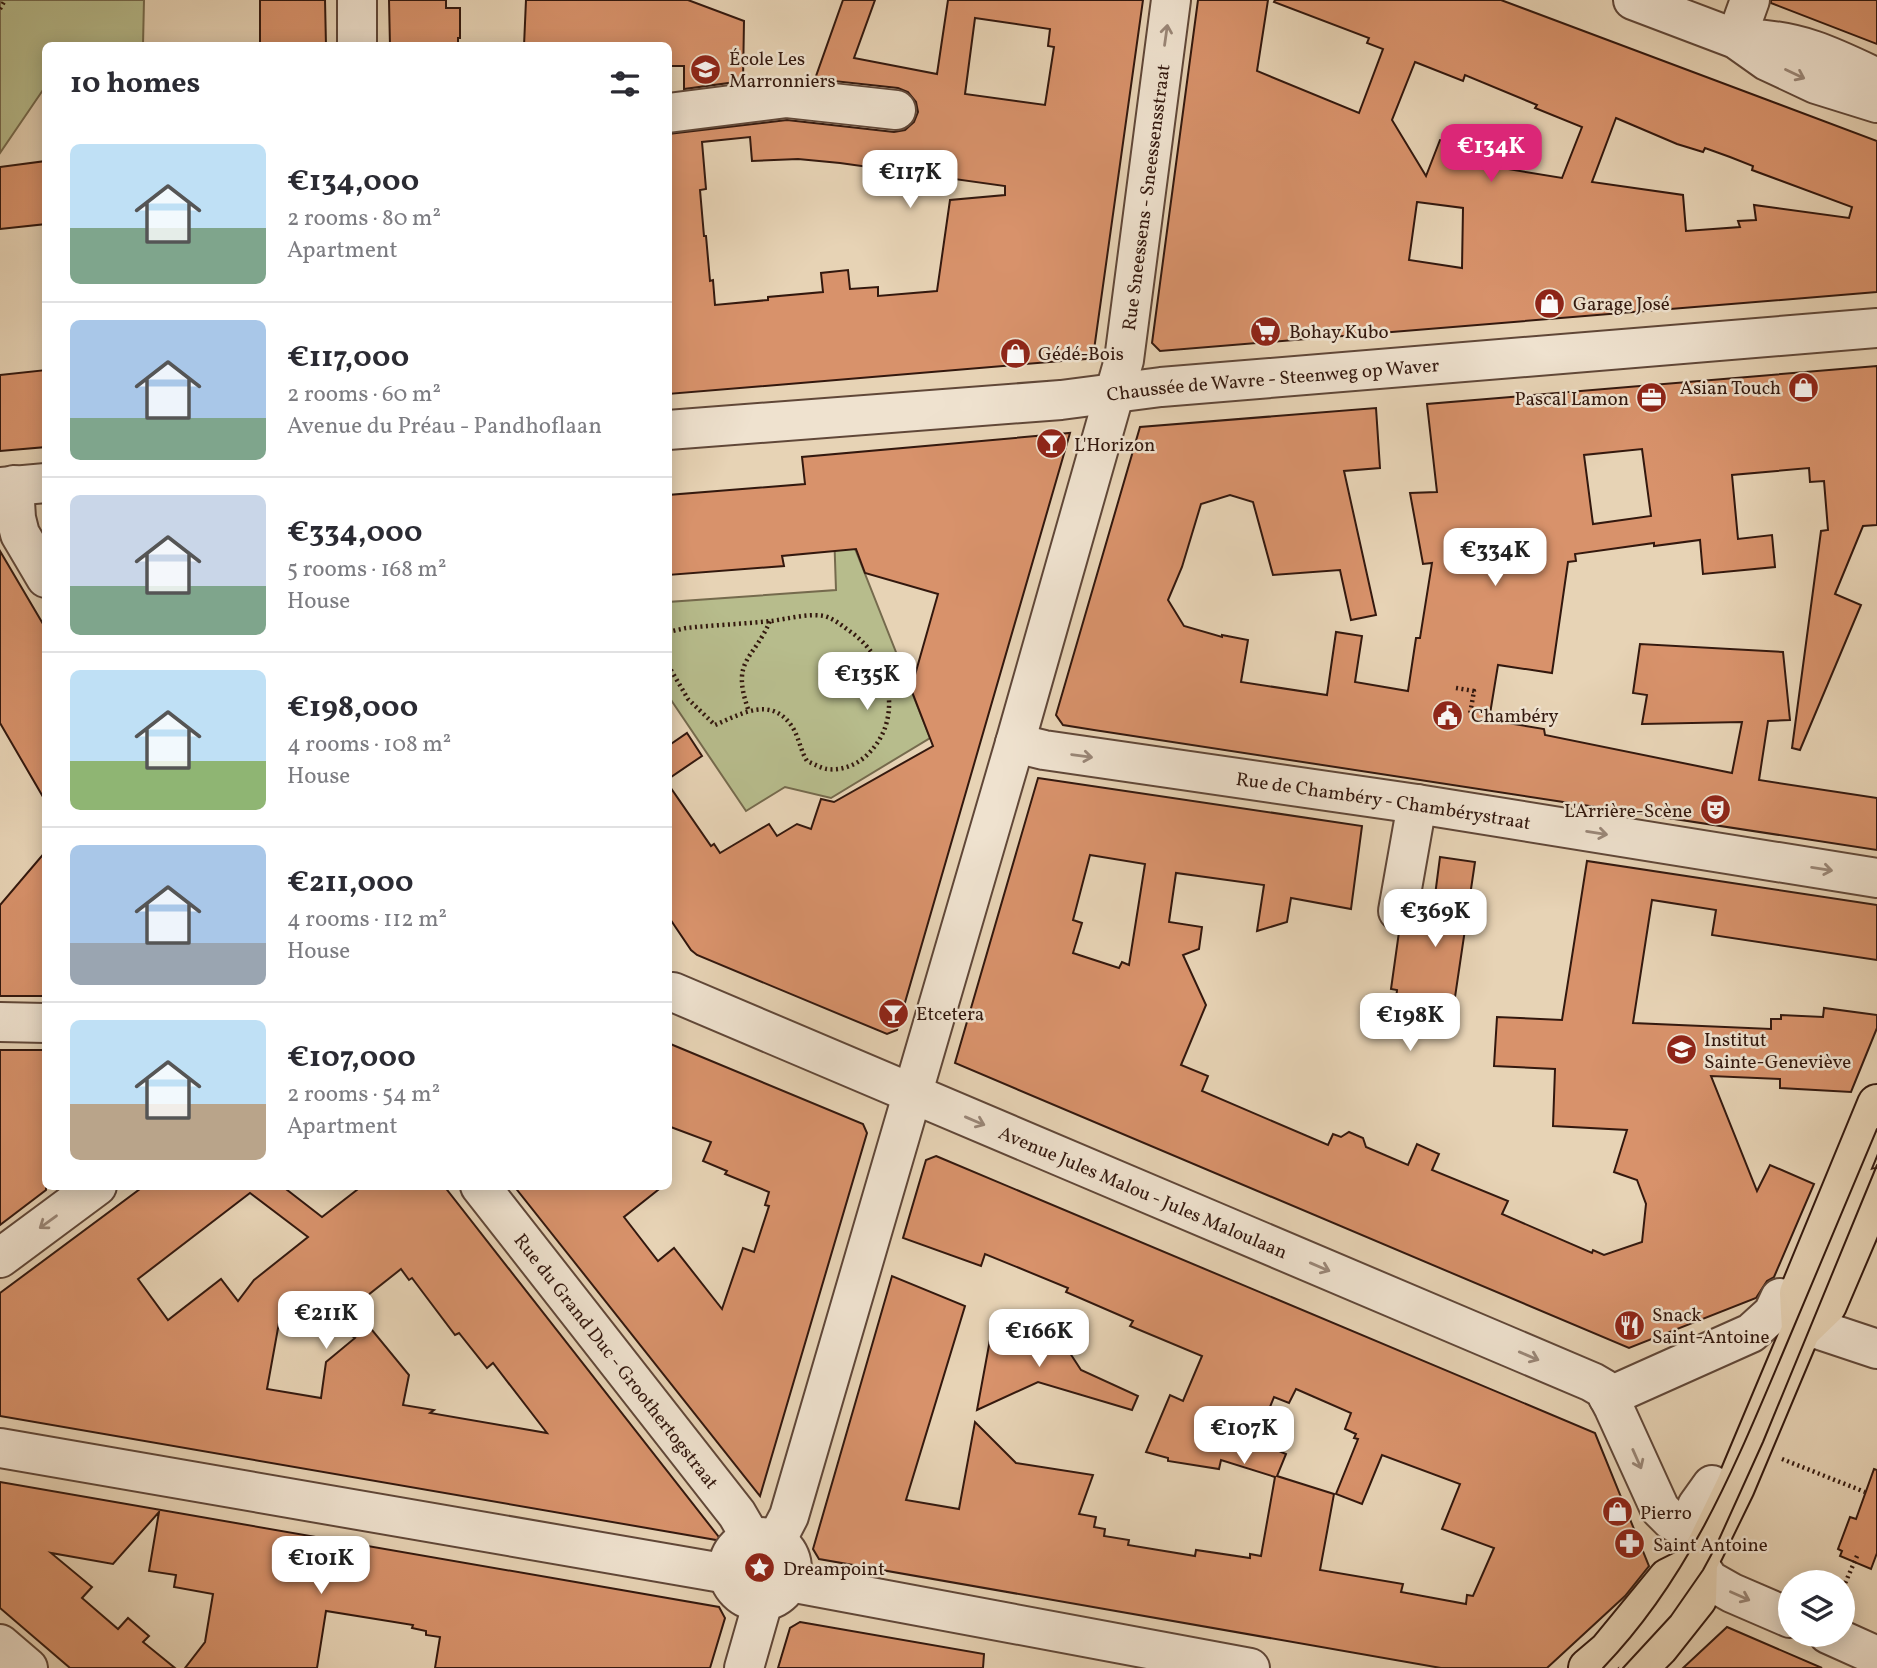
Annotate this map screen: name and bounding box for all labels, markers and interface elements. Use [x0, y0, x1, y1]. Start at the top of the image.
one-way arrow [1160, 24, 1173, 47]
place label: École Les Marronniers [729, 47, 836, 95]
school or university icon: École Les Marronniers [689, 52, 723, 86]
street label: Rue Sneessens - Sneessensstraat [1117, 62, 1178, 332]
text: 10 homes [70, 63, 200, 105]
icon: filters [606, 65, 644, 103]
one-way arrow [1784, 67, 1805, 81]
pin: €134K [1442, 124, 1540, 184]
text: €134K [1457, 131, 1525, 163]
pin: €117K [861, 150, 959, 210]
text: €117K [878, 157, 942, 189]
text: €134,000 [287, 161, 419, 203]
icon: home [126, 172, 210, 256]
text: 2 rooms · 80 m² [287, 203, 441, 235]
text: Apartment [287, 235, 398, 267]
shop icon: Garage José [1533, 286, 1567, 320]
place label: Garage José [1573, 292, 1670, 318]
supermarket icon: Bohay Kubo [1249, 314, 1283, 348]
place label: Bohay Kubo [1289, 320, 1389, 346]
shop icon: Gédé-Bois [998, 336, 1032, 370]
text: €117,000 [287, 337, 409, 379]
place label: Gédé-Bois [1038, 342, 1124, 368]
icon: home [126, 348, 210, 432]
street label: Chaussée de Wavre - Steenweg op Waver [1105, 353, 1440, 409]
shop icon: Asian Touch [1787, 370, 1821, 404]
place label: Asian Touch [1680, 376, 1781, 402]
text: 2 rooms · 60 m² [287, 379, 441, 411]
office icon: Pascal Lamon [1635, 381, 1669, 415]
place label: Pascal Lamon [1515, 387, 1629, 413]
text: Avenue du Préau - Pandhoflaan [287, 411, 602, 443]
bar icon: L'Horizon [1034, 427, 1068, 461]
place label: L'Horizon [1074, 433, 1155, 459]
text: €334,000 [287, 512, 422, 554]
icon: home [126, 523, 210, 607]
pin: €334K [1446, 528, 1544, 588]
text: €334K [1460, 535, 1530, 567]
text: 5 rooms · 168 m² [287, 554, 446, 586]
text: House [287, 586, 350, 618]
pin: €135K [818, 652, 916, 712]
text: €135K [834, 659, 900, 691]
text: €198,000 [287, 687, 418, 729]
icon: home [126, 698, 210, 782]
public building icon: Chambéry [1431, 698, 1465, 732]
place label: Chambéry [1471, 704, 1559, 730]
text: 4 rooms · 108 m² [287, 729, 451, 761]
one-way arrow [1070, 749, 1092, 762]
text: House [287, 761, 350, 793]
street label: Rue de Chambéry - Chambérystraat [1234, 767, 1533, 837]
theatre icon: L'Arrière-Scène [1698, 793, 1732, 827]
place label: L'Arrière-Scène [1564, 799, 1692, 825]
one-way arrow [1585, 827, 1608, 840]
text: €211,000 [287, 862, 414, 904]
one-way arrow [1810, 863, 1833, 876]
icon: home [126, 873, 210, 957]
pin: €369K [1386, 890, 1484, 949]
text: €369K [1400, 896, 1470, 928]
text: 4 rooms · 112 m² [287, 904, 447, 936]
text: House [287, 936, 350, 968]
pin: €198K [1361, 993, 1459, 1053]
bar icon: Etcetera [876, 996, 910, 1030]
text: €198K [1376, 1000, 1444, 1032]
place label: Etcetera [916, 1002, 984, 1028]
place label: Institut Sainte-Geneviève [1704, 1028, 1851, 1076]
school or university icon: Institut Sainte-Geneviève [1664, 1033, 1698, 1067]
text: €107,000 [287, 1037, 416, 1079]
icon: home [126, 1048, 210, 1132]
text: 2 rooms · 54 m² [287, 1079, 440, 1111]
text: Apartment [287, 1111, 398, 1143]
one-way arrow [964, 1115, 985, 1128]
street label: Avenue Jules Malou - Jules Maloulaan [994, 1121, 1291, 1266]
one-way arrow [39, 1214, 58, 1229]
street label: Rue du Grand Duc - Groothertogstraat [507, 1229, 724, 1496]
one-way arrow [1309, 1261, 1330, 1274]
pin: €211K [277, 1292, 375, 1351]
text: €211K [294, 1298, 358, 1330]
place label: Snack Saint-Antoine [1652, 1303, 1770, 1351]
restaurant icon: Snack Saint-Antoine [1612, 1308, 1646, 1342]
pin: €166K [990, 1310, 1088, 1369]
text: €166K [1005, 1316, 1073, 1348]
one-way arrow [1518, 1350, 1540, 1363]
pin: €107K [1195, 1406, 1293, 1466]
text: €107K [1210, 1413, 1278, 1445]
one-way arrow [1631, 1448, 1645, 1469]
shop icon: Pierro [1600, 1495, 1634, 1529]
place label: Pierro [1640, 1501, 1692, 1527]
pharmacy icon: Saint Antoine [1613, 1527, 1647, 1561]
place label: Saint Antoine [1653, 1533, 1768, 1559]
pin: €101K [272, 1536, 370, 1596]
text: €101K [288, 1543, 354, 1575]
place icon: Dreampoint [743, 1551, 777, 1585]
place label: Dreampoint [783, 1557, 885, 1583]
map controls [1778, 1570, 1855, 1647]
button: layers [1778, 1570, 1855, 1647]
one-way arrow [1728, 1590, 1750, 1603]

